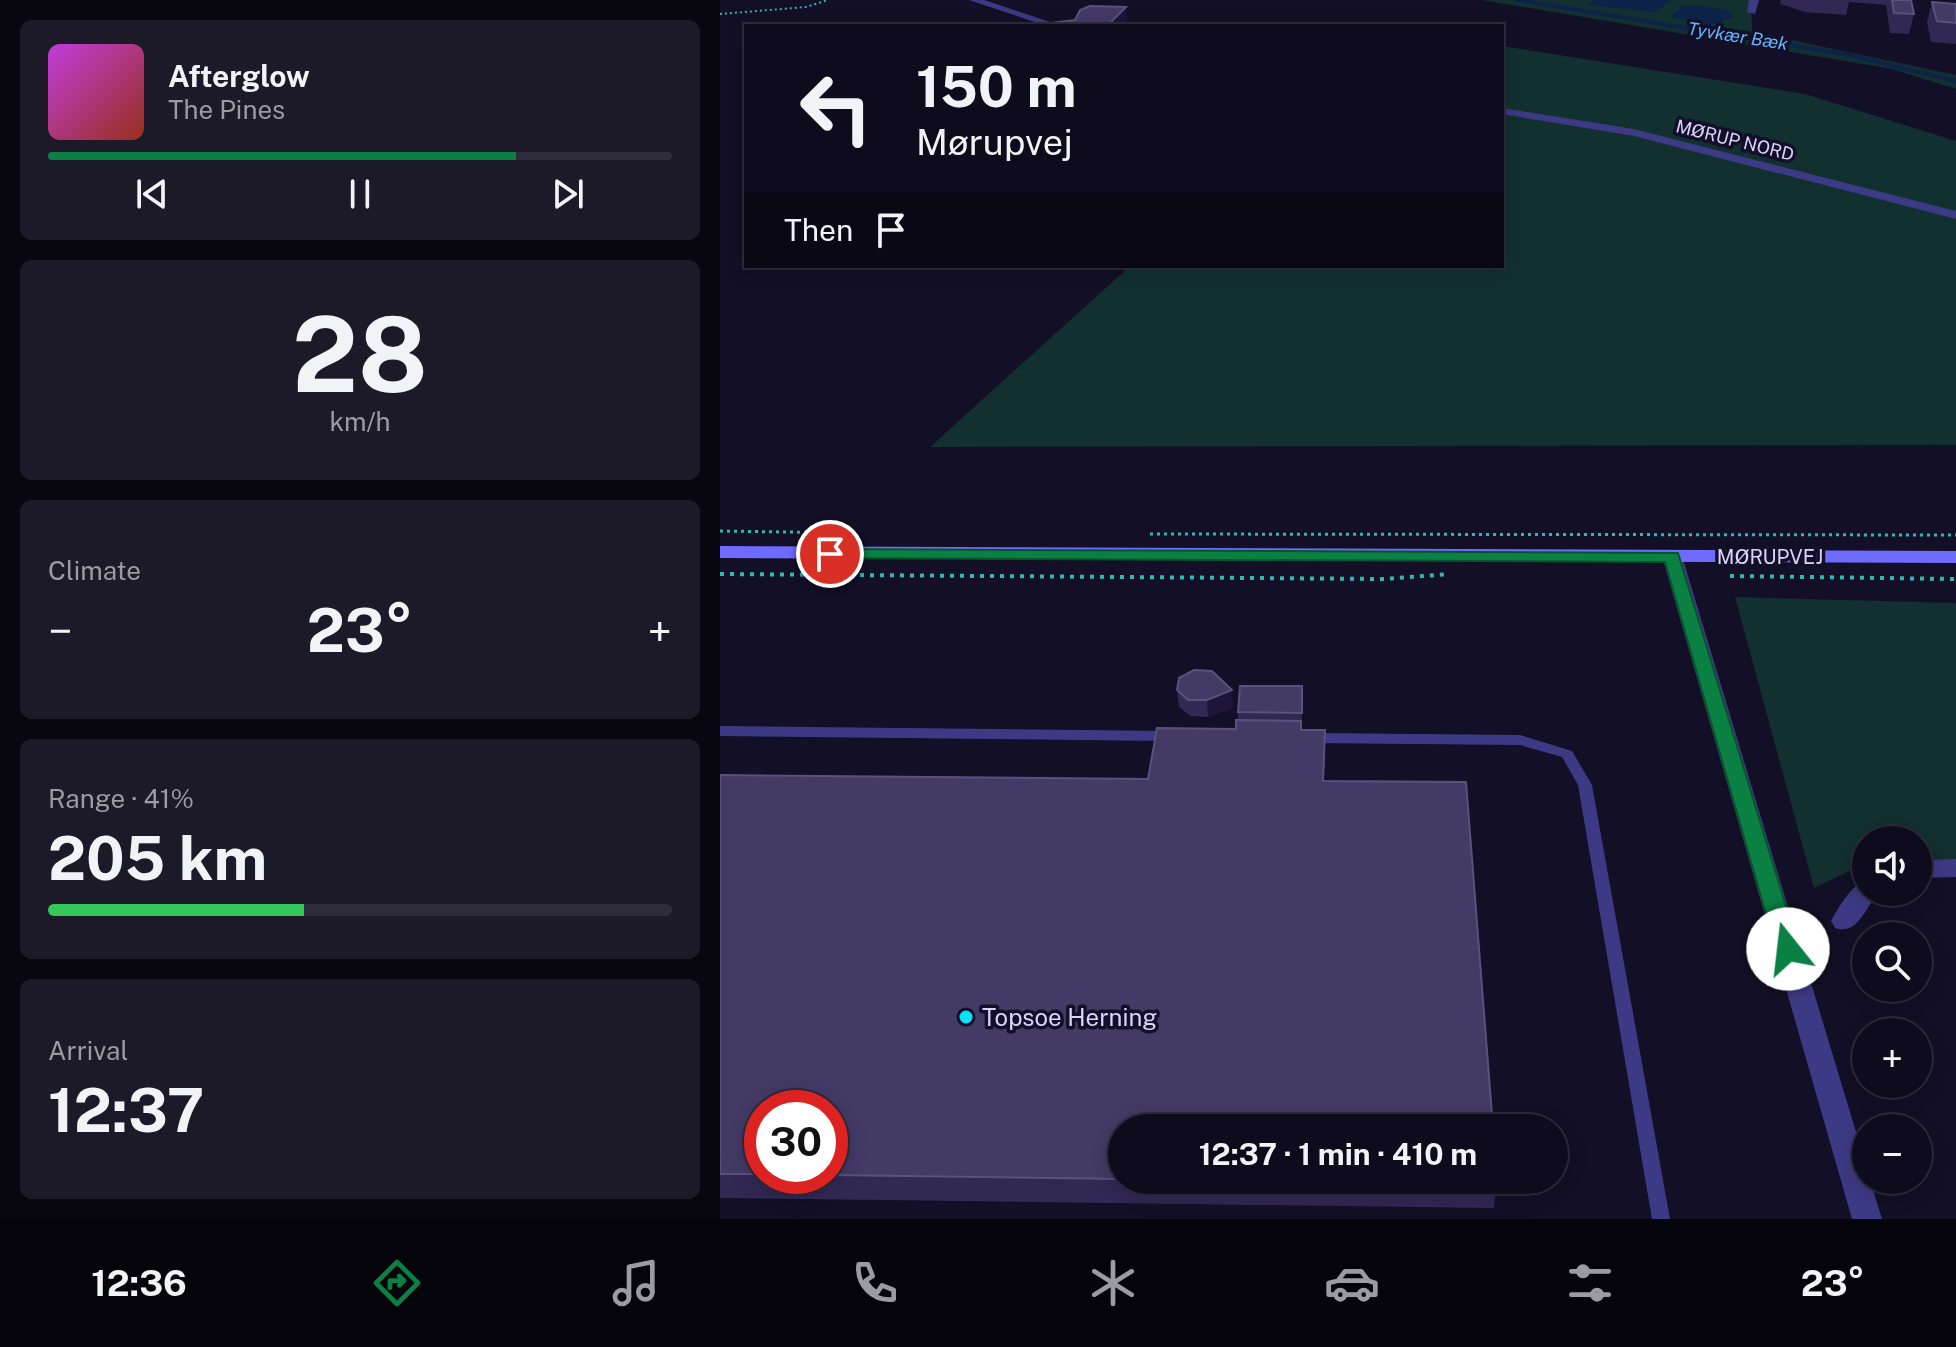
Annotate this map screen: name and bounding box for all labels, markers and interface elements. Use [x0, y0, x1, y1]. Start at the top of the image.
water label: Tyvkær Bæk [1686, 18, 1790, 54]
text: 150 m [916, 54, 1077, 120]
icon: left [784, 56, 888, 160]
text: Afterglow [168, 58, 310, 94]
text: The Pines [168, 94, 285, 125]
street label: MØRUP NORD [1674, 115, 1796, 165]
text: Mørupvej [916, 121, 1073, 163]
icon: previous [130, 172, 174, 216]
icon: pause [338, 172, 382, 216]
icon: next [546, 172, 590, 216]
icon: arrive [869, 208, 913, 252]
text: Then [784, 212, 853, 248]
text: 28 [292, 293, 428, 415]
text: km/h [329, 406, 391, 437]
pin [796, 520, 864, 588]
icon: arrive [808, 532, 852, 576]
street label: MØRUPVEJ [1717, 545, 1823, 569]
text: Climate [48, 555, 141, 586]
text: 23° [307, 595, 413, 666]
text: − [48, 605, 72, 657]
text: + [648, 605, 672, 657]
text: Range · 41% [48, 783, 194, 814]
text: 205 km [48, 823, 267, 894]
map controls [1852, 826, 1932, 1194]
button: sound [1852, 826, 1932, 906]
position arrow [1746, 907, 1830, 991]
button: search [1852, 922, 1932, 1002]
place label: Topsoe Herning [982, 1003, 1157, 1031]
marker: Topsoe Herning [957, 1008, 975, 1026]
button: + [1852, 1018, 1932, 1098]
text: Arrival [48, 1035, 128, 1066]
text: 12:37 [48, 1075, 204, 1146]
speed limit sign: 30 [744, 1090, 848, 1194]
button: − [1852, 1114, 1932, 1194]
text: 12:37 · 1 min · 410 m [1199, 1136, 1477, 1172]
icon: directions [369, 1255, 425, 1311]
icon: music [608, 1255, 664, 1311]
icon: phone [847, 1255, 903, 1311]
icon: climate [1085, 1255, 1141, 1311]
icon: car [1324, 1255, 1380, 1311]
icon: filters [1562, 1255, 1618, 1311]
text: 12:36 [91, 1262, 187, 1304]
text: 23° [1801, 1262, 1865, 1304]

